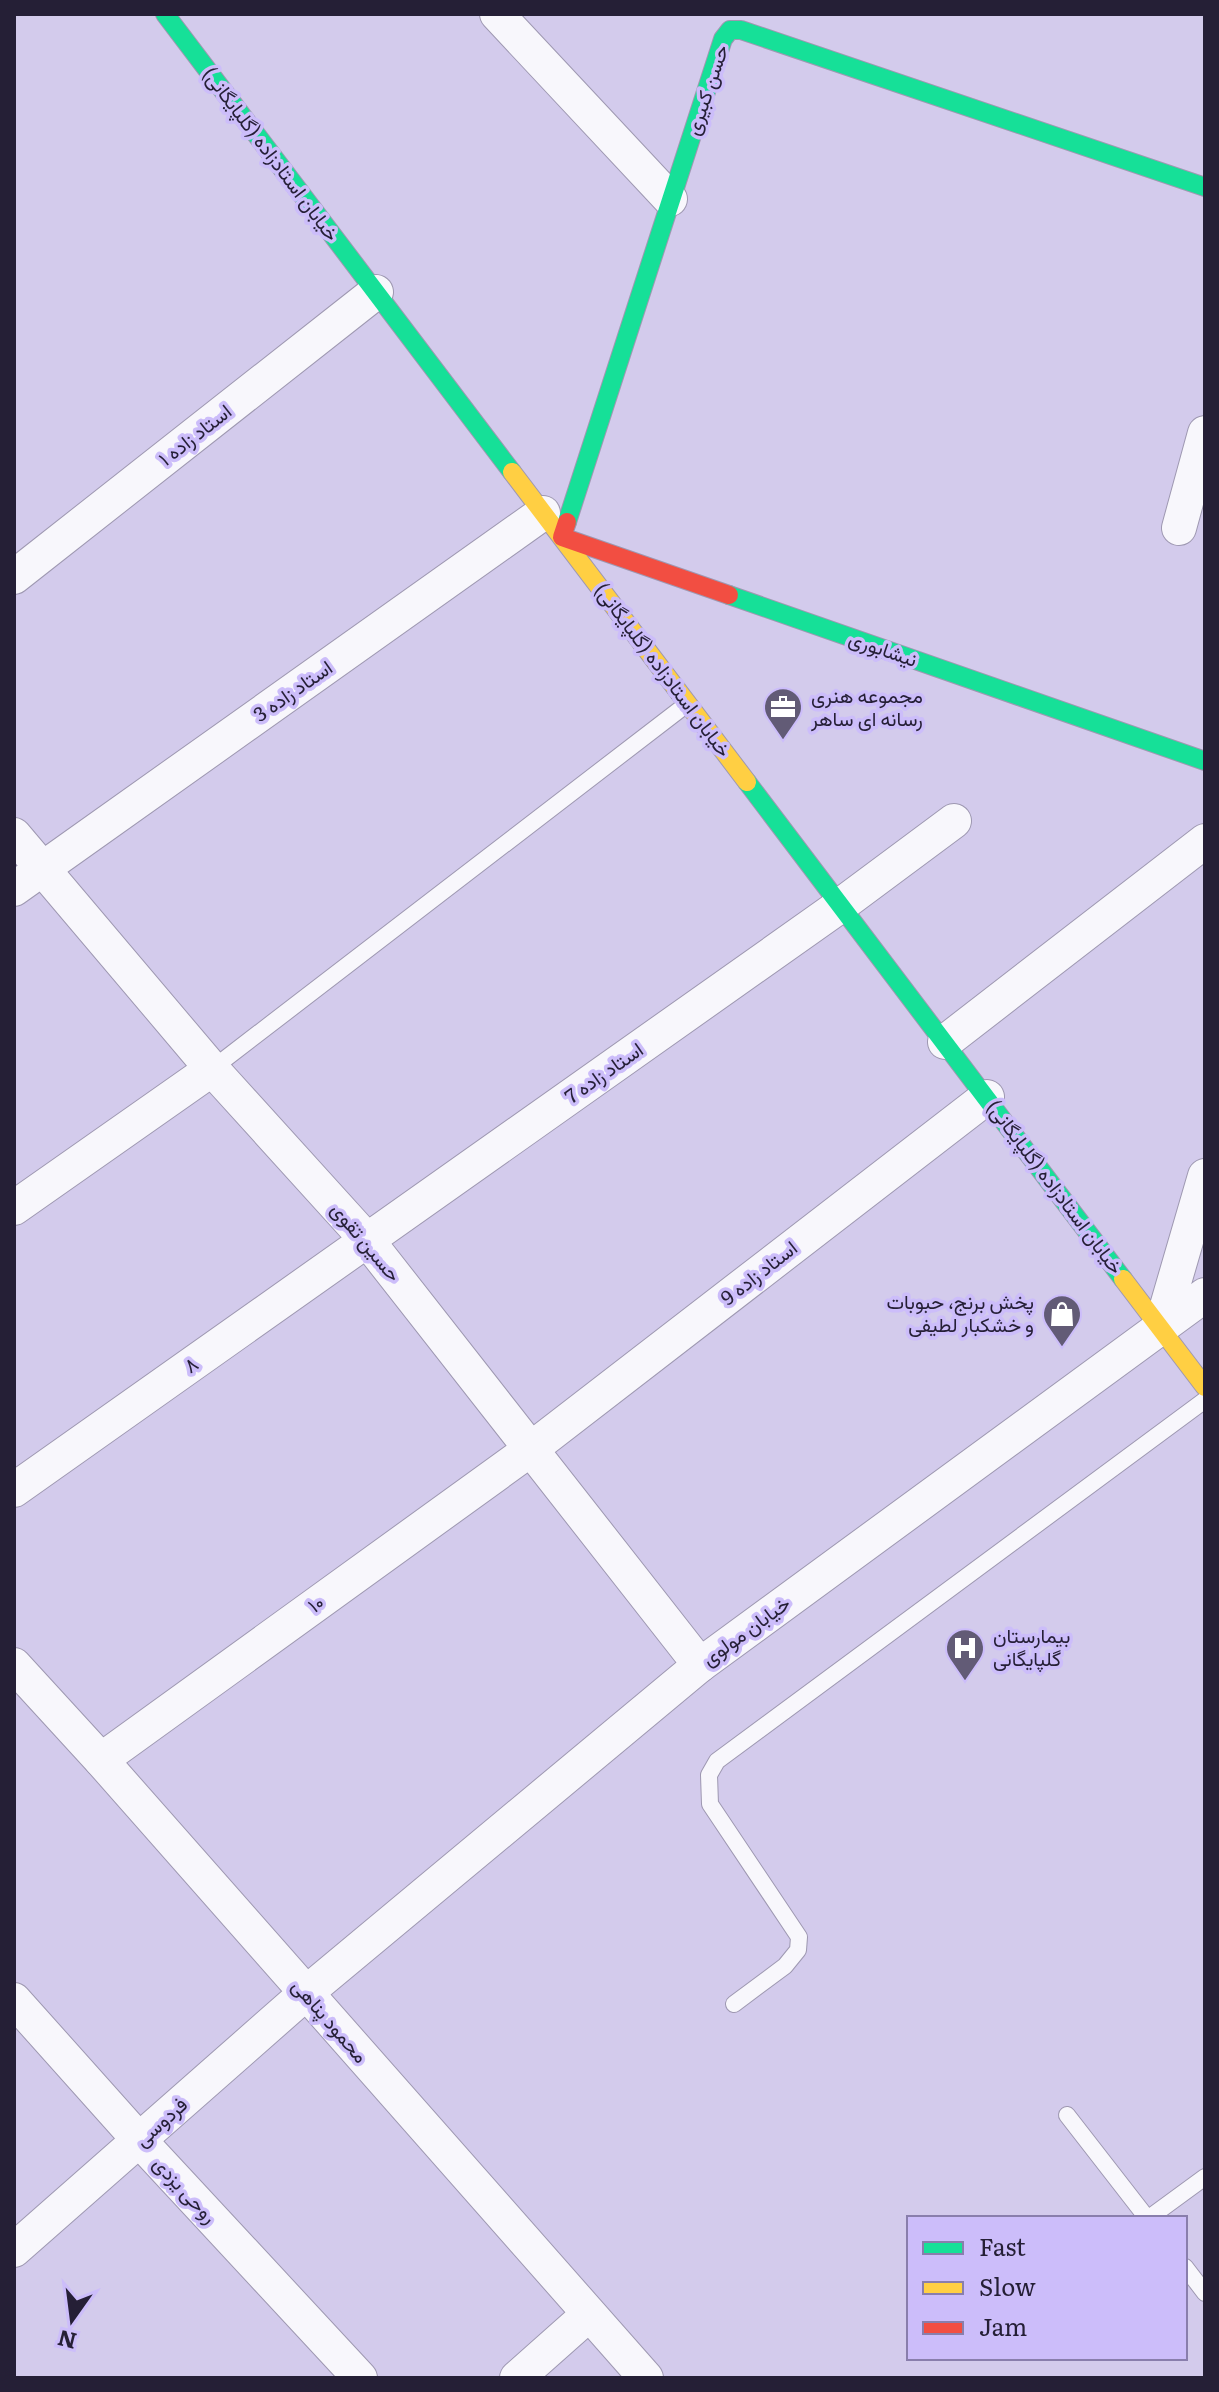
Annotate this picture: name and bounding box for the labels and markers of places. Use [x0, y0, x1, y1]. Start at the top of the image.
place label: مجموعه هنری رسانه ای ساهر [810, 679, 923, 732]
office icon: مجموعه هنری رسانه ای ساهر [762, 686, 804, 741]
place label: پخش برنج، حبوبات و خشکبار لطیفی [886, 1285, 1034, 1338]
shop icon: پخش برنج، حبوبات و خشکبار لطیفی [1041, 1293, 1083, 1348]
place label: بیمارستان گلپایگانی [993, 1619, 1070, 1673]
hospital icon: بیمارستان گلپایگانی [944, 1627, 986, 1682]

